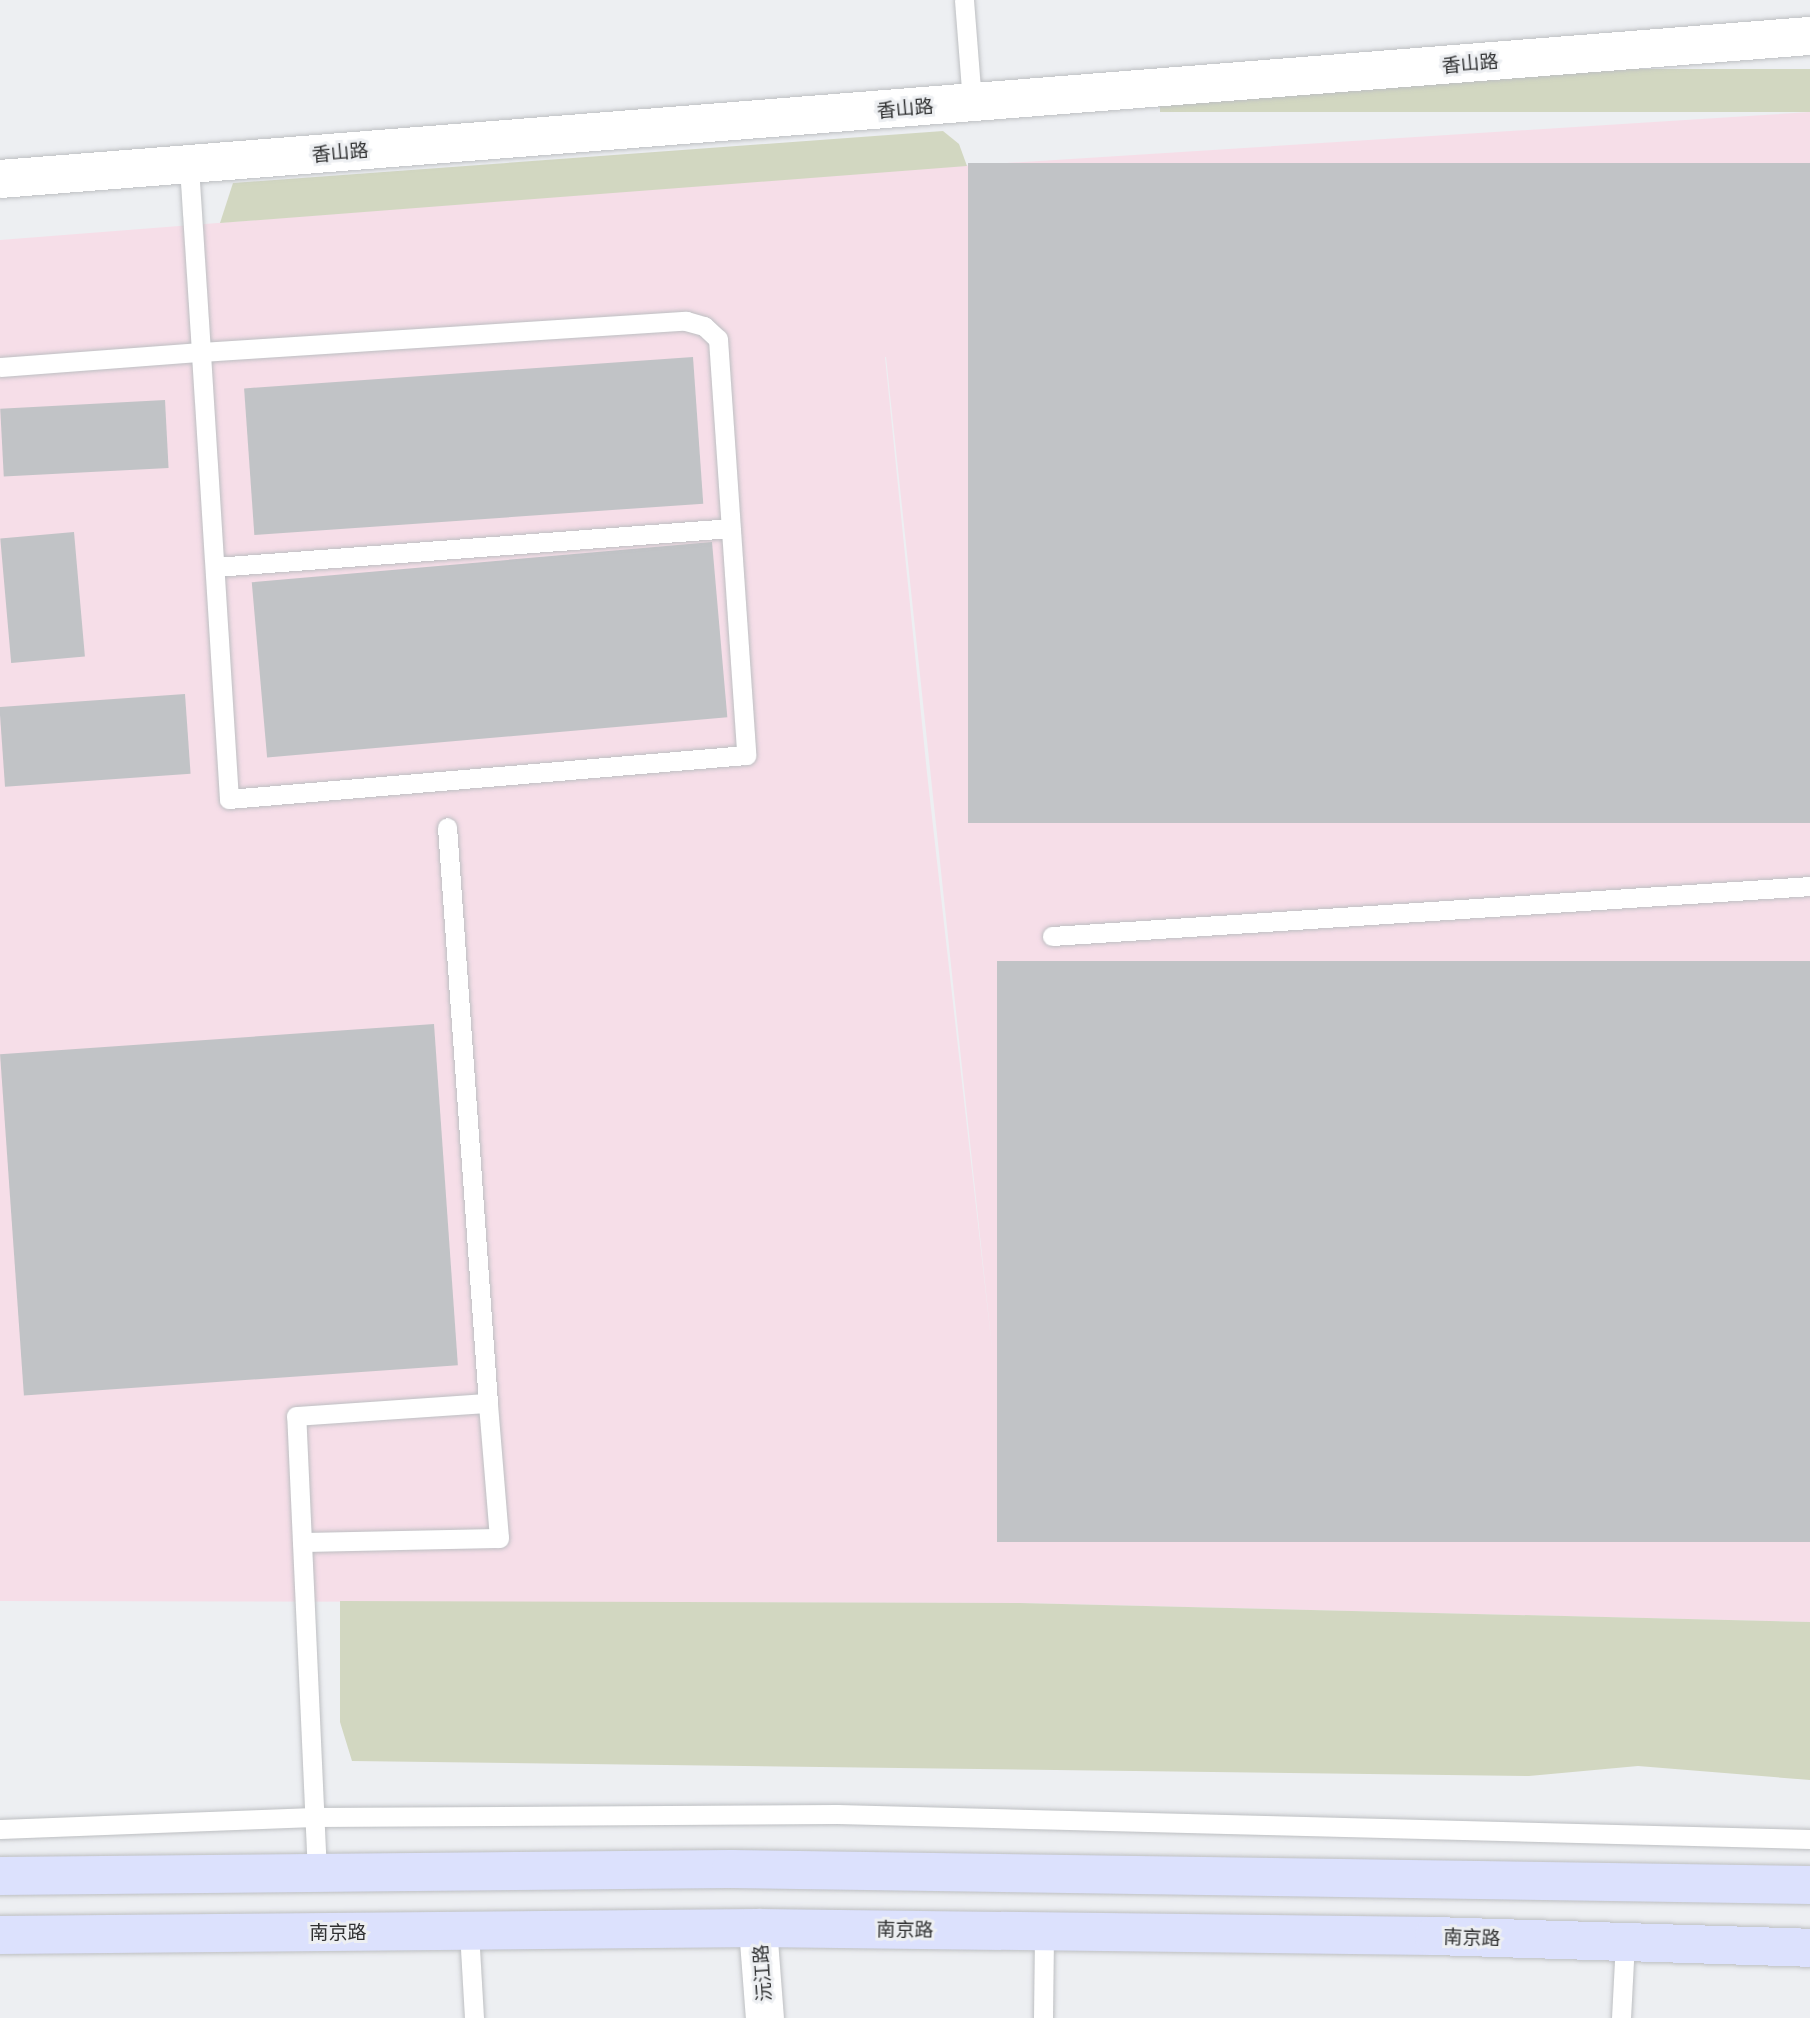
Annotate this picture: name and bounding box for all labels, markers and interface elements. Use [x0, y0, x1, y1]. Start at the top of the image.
street label: 香山路 [1441, 49, 1499, 77]
street label: 香山路 [876, 94, 934, 122]
street label: 香山路 [311, 138, 369, 166]
street label: 南京路 [876, 1917, 934, 1941]
street label: 南京路 [310, 1921, 366, 1943]
street label: 南京路 [1443, 1925, 1501, 1949]
street label: 沅江路 [749, 1944, 775, 2002]

